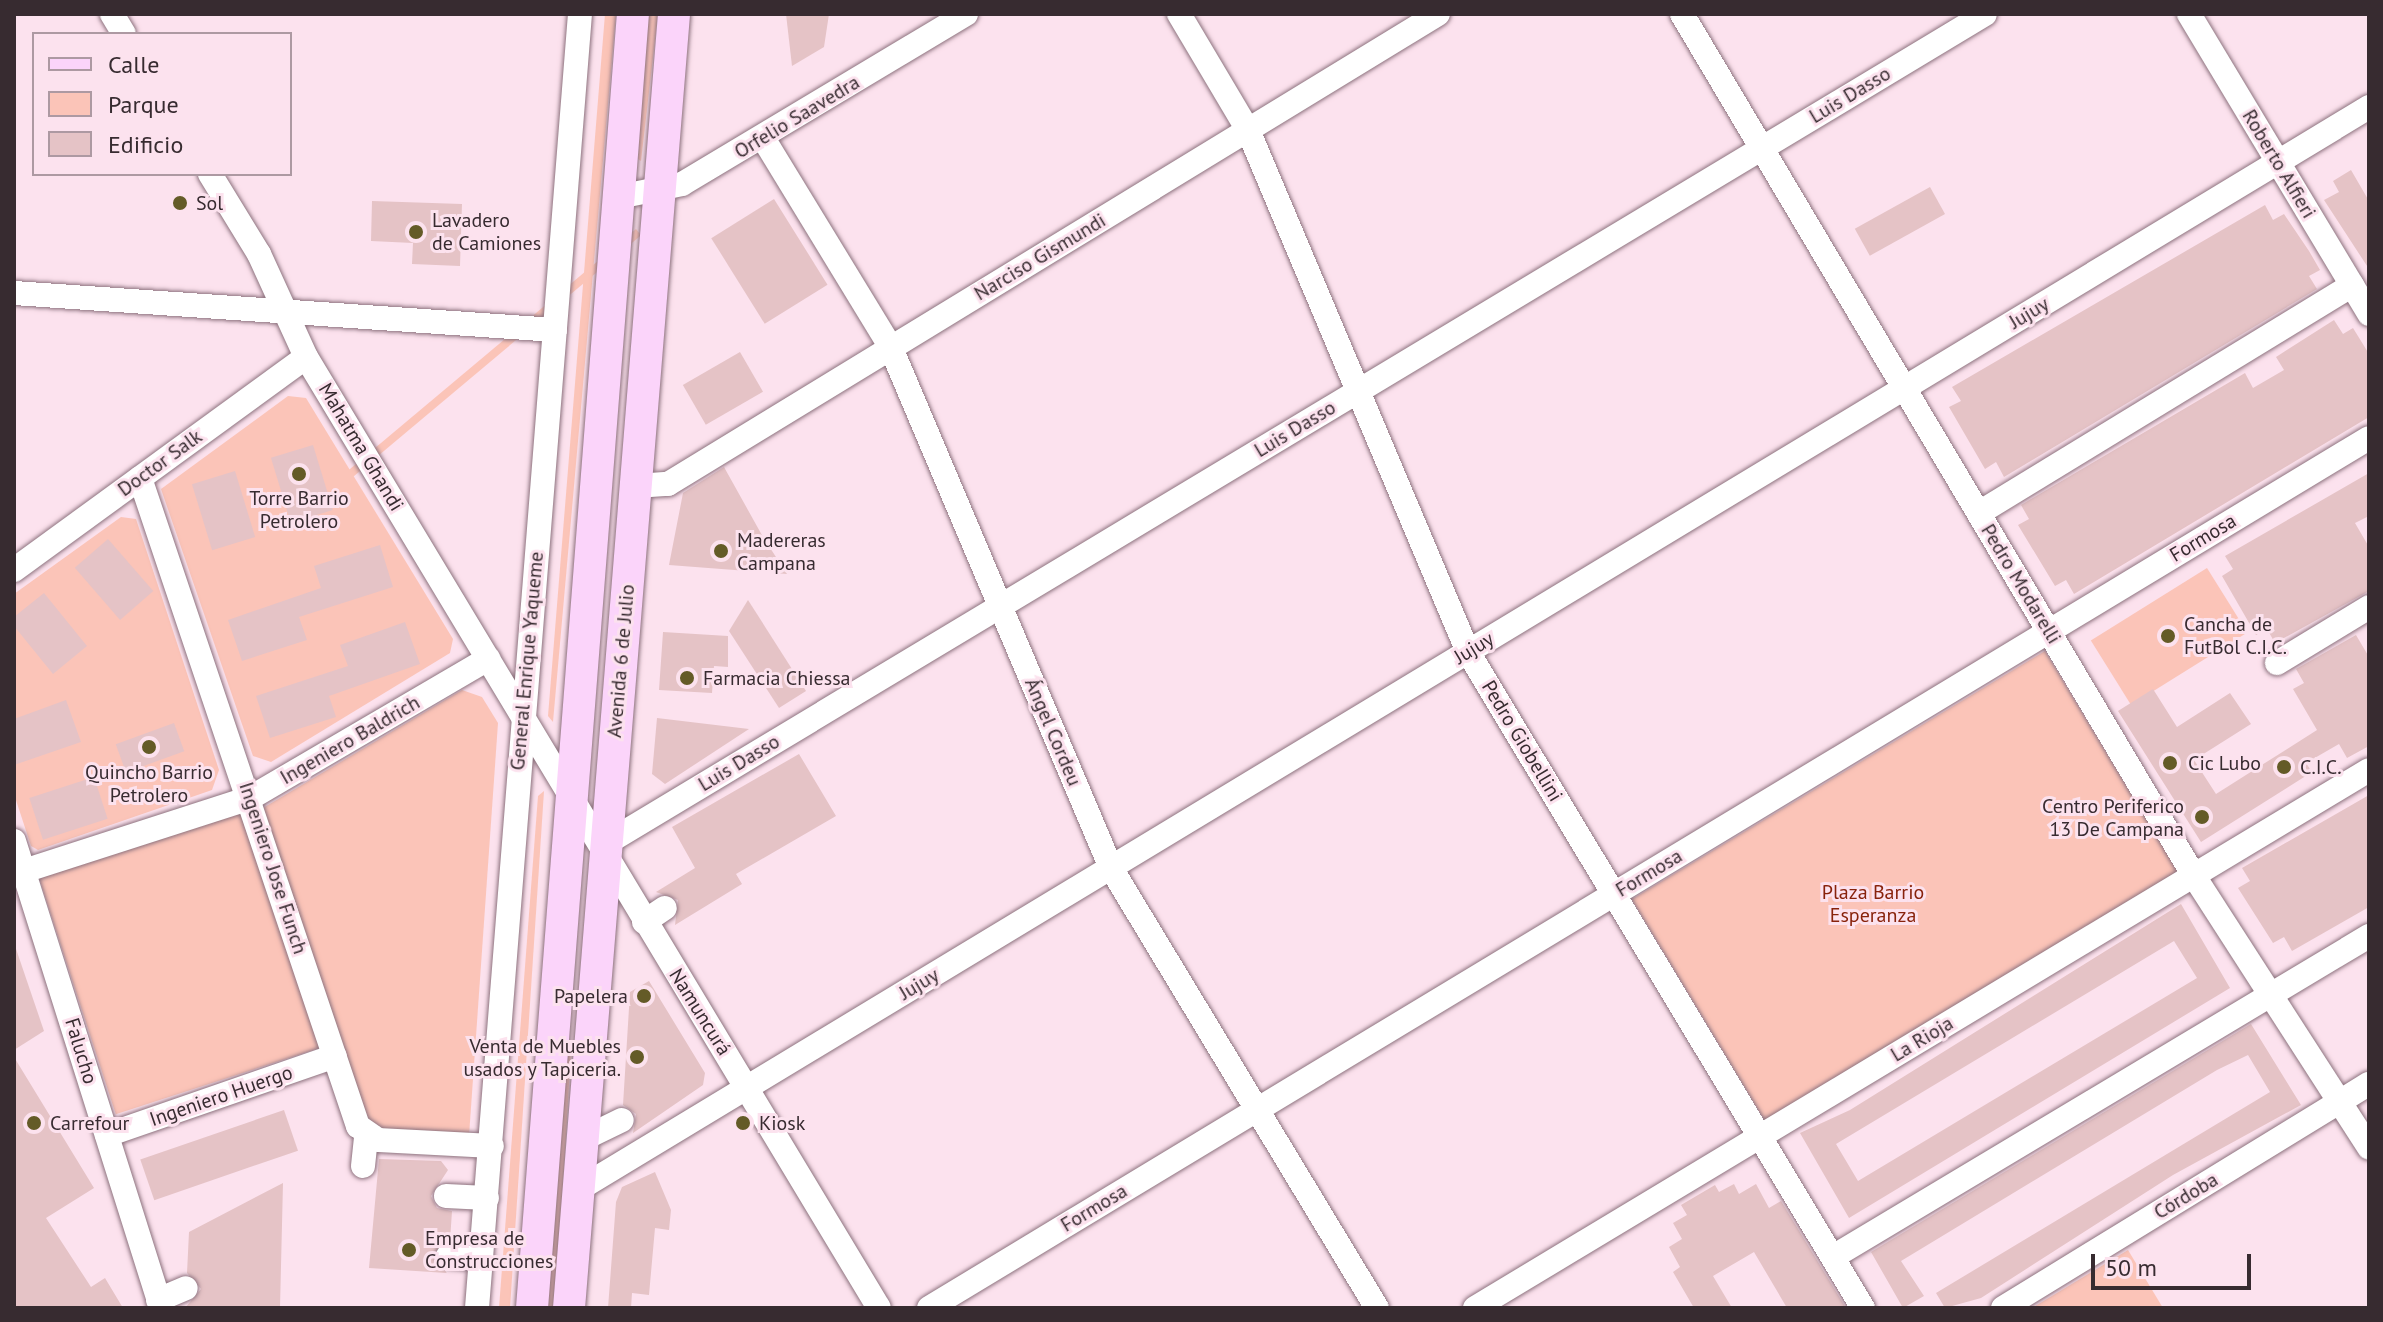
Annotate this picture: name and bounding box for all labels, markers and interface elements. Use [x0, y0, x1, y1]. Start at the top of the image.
legend [32, 32, 292, 176]
text: Calle [108, 49, 159, 80]
street label: Luis Dasso [1805, 61, 1895, 129]
street label: Orfelio Saavedra [730, 70, 864, 164]
text: Parque [108, 89, 179, 120]
street label: Roberto Alfieri [2237, 105, 2321, 223]
text: Edificio [108, 129, 183, 160]
place label: Sol [196, 191, 223, 215]
marker: Sol [171, 194, 189, 212]
place label: Lavadero de Camiones [432, 208, 541, 255]
street label: Narciso Gismundi [970, 208, 1110, 306]
marker: Lavadero de Camiones [407, 223, 425, 241]
street label: Jujuy [2005, 292, 2053, 334]
street label: Mahatma Ghandi [313, 379, 409, 515]
street label: Luis Dasso [1250, 395, 1340, 463]
street label: Doctor Salk [113, 424, 207, 502]
marker: Torre Barrio Petrolero [290, 465, 308, 483]
place label: Torre Barrio Petrolero [249, 486, 349, 533]
street label: Formosa [2165, 509, 2241, 567]
street label: Pedro Modarelli [1976, 520, 2066, 648]
place label: Madereras Campana [737, 528, 826, 575]
marker: Madereras Campana [712, 542, 730, 560]
street label: General Enrique Yaqueme [505, 550, 549, 772]
street label: Avenida 6 de Julio [602, 583, 640, 739]
place label: Cancha de FutBol C.I.C. [2184, 612, 2287, 659]
street label: Jujuy [1450, 627, 1498, 669]
marker: Cancha de FutBol C.I.C. [2159, 627, 2177, 645]
place label: Farmacia Chiessa [703, 666, 850, 690]
marker: Farmacia Chiessa [678, 669, 696, 687]
street label: Ángel Cordeu [1020, 675, 1086, 789]
street label: Pedro Giobellini [1476, 676, 1568, 806]
street label: Ingeniero Baldrich [276, 690, 424, 790]
street label: Luis Dasso [694, 729, 784, 797]
marker: Quincho Barrio Petrolero [140, 738, 158, 756]
place label: Cic Lubo [2188, 751, 2261, 775]
marker: Cic Lubo [2159, 752, 2181, 774]
place label: C.I.C. [2300, 755, 2341, 779]
marker: C.I.C. [2275, 758, 2293, 776]
place label: Quincho Barrio Petrolero [85, 760, 213, 807]
street label: Ingeniero Jose Funch [234, 779, 312, 957]
place label: Centro Periferico 13 De Campana [2042, 794, 2184, 841]
marker: Centro Periferico 13 De Campana [2191, 806, 2213, 828]
street label: Formosa [1611, 844, 1687, 902]
park label: Plaza Barrio Esperanza [1822, 881, 1924, 928]
street label: Jujuy [895, 963, 943, 1005]
street label: Namuncurá [664, 964, 736, 1060]
place label: Papelera [554, 984, 628, 1008]
marker: Papelera [635, 987, 653, 1005]
street label: La Rioja [1886, 1011, 1958, 1067]
street label: Falucho [60, 1015, 102, 1087]
place label: Venta de Muebles usados y Tapiceria. [462, 1034, 621, 1081]
marker: Venta de Muebles usados y Tapiceria. [628, 1048, 646, 1066]
street label: Ingeniero Huergo [146, 1060, 296, 1132]
place label: Carrefour [50, 1111, 129, 1135]
place label: Kiosk [759, 1111, 805, 1135]
marker: Carrefour [25, 1114, 43, 1132]
marker: Kiosk [734, 1114, 752, 1132]
street label: Córdoba [2150, 1168, 2222, 1224]
street label: Formosa [1056, 1179, 1132, 1237]
place label: Empresa de Construcciones [425, 1226, 553, 1273]
scale bar [2095, 1238, 2255, 1288]
marker: Empresa de Construcciones [400, 1241, 418, 1259]
text: 50 m [2105, 1252, 2157, 1283]

